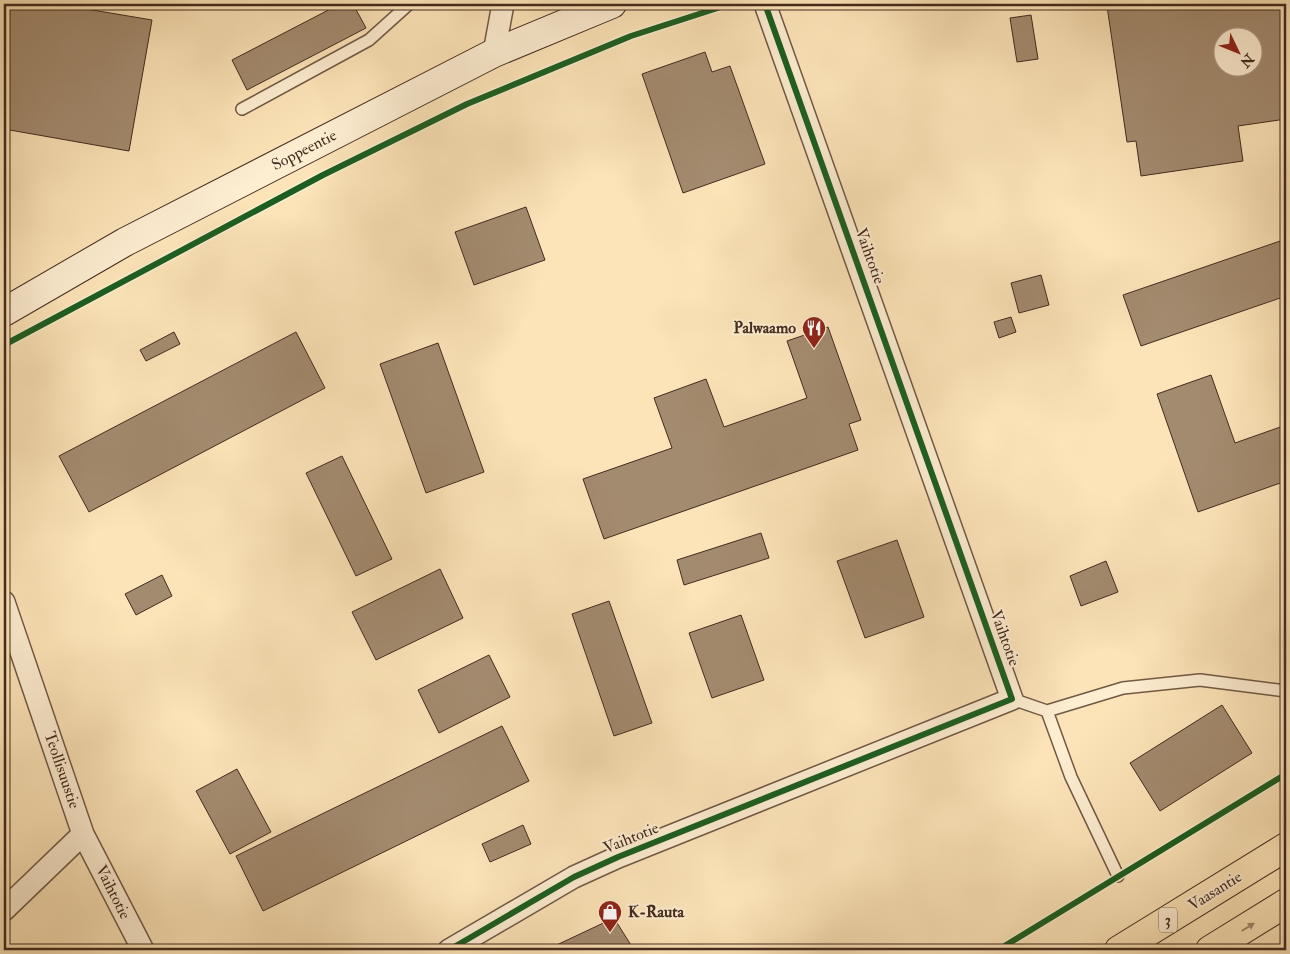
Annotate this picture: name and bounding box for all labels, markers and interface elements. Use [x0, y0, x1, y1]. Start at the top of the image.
north arrow [1212, 28, 1262, 78]
text: N [1236, 49, 1258, 71]
street label: Soppeentie [268, 125, 341, 176]
street label: Vaihtotie [851, 225, 889, 287]
restaurant icon: Palwaamo [801, 315, 827, 349]
place label: Palwaamo [733, 318, 796, 338]
street label: Vaihtotie [986, 607, 1024, 669]
street label: Teollisuustie [39, 729, 85, 811]
street label: Vaihtotie [600, 818, 662, 858]
street label: Vaihtotie [91, 862, 135, 923]
street label: Vaasantie [1185, 867, 1246, 915]
shop icon: K-Rauta [597, 899, 623, 933]
place label: K-Rauta [628, 902, 684, 922]
road number: 3 [1159, 908, 1177, 932]
one-way arrow [1241, 922, 1255, 931]

